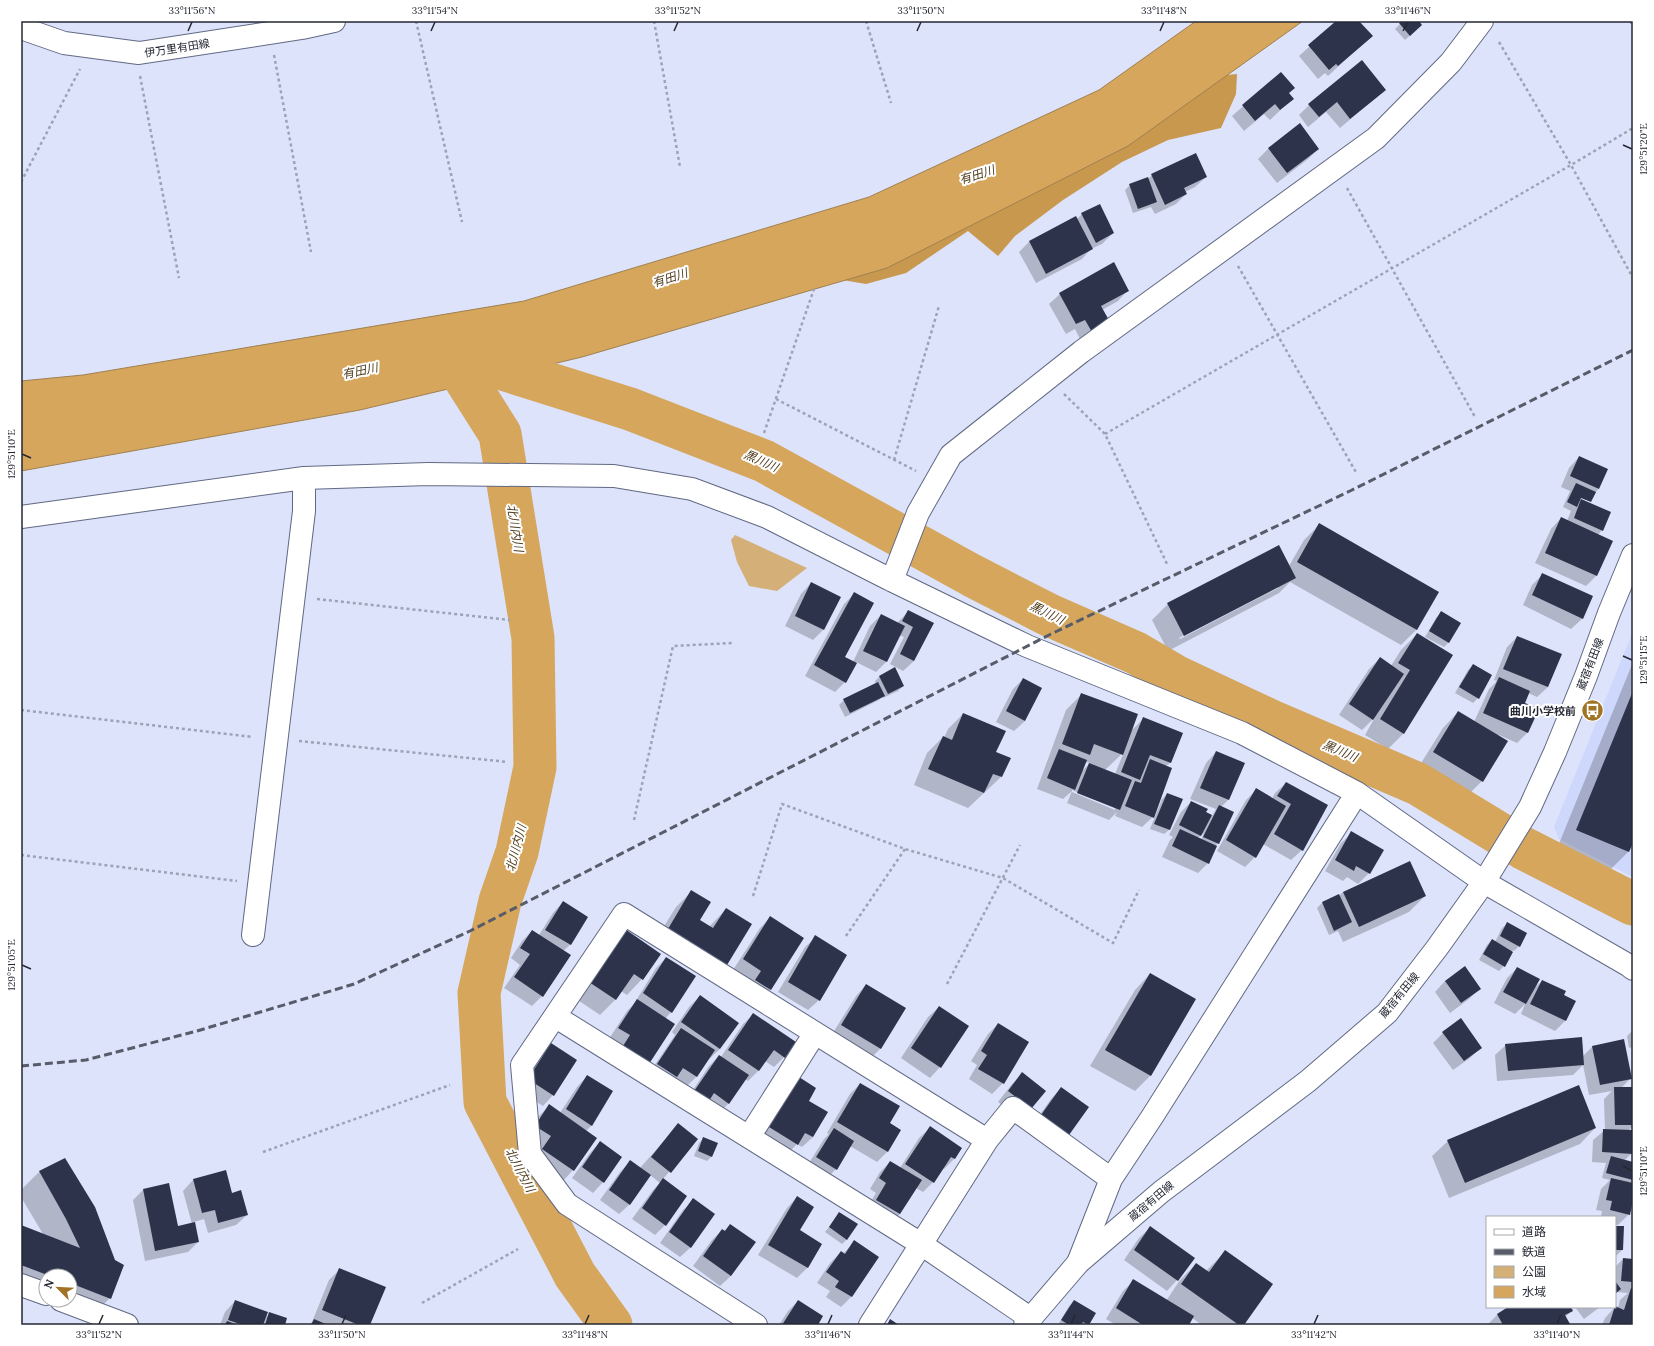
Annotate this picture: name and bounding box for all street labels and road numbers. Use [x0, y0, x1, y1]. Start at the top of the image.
street label: 伊万里有田線 [143, 36, 211, 60]
street label: 蔵宿有田線 [1574, 636, 1606, 692]
street label: 蔵宿有田線 [1376, 969, 1422, 1021]
street label: 蔵宿有田線 [1125, 1178, 1177, 1224]

